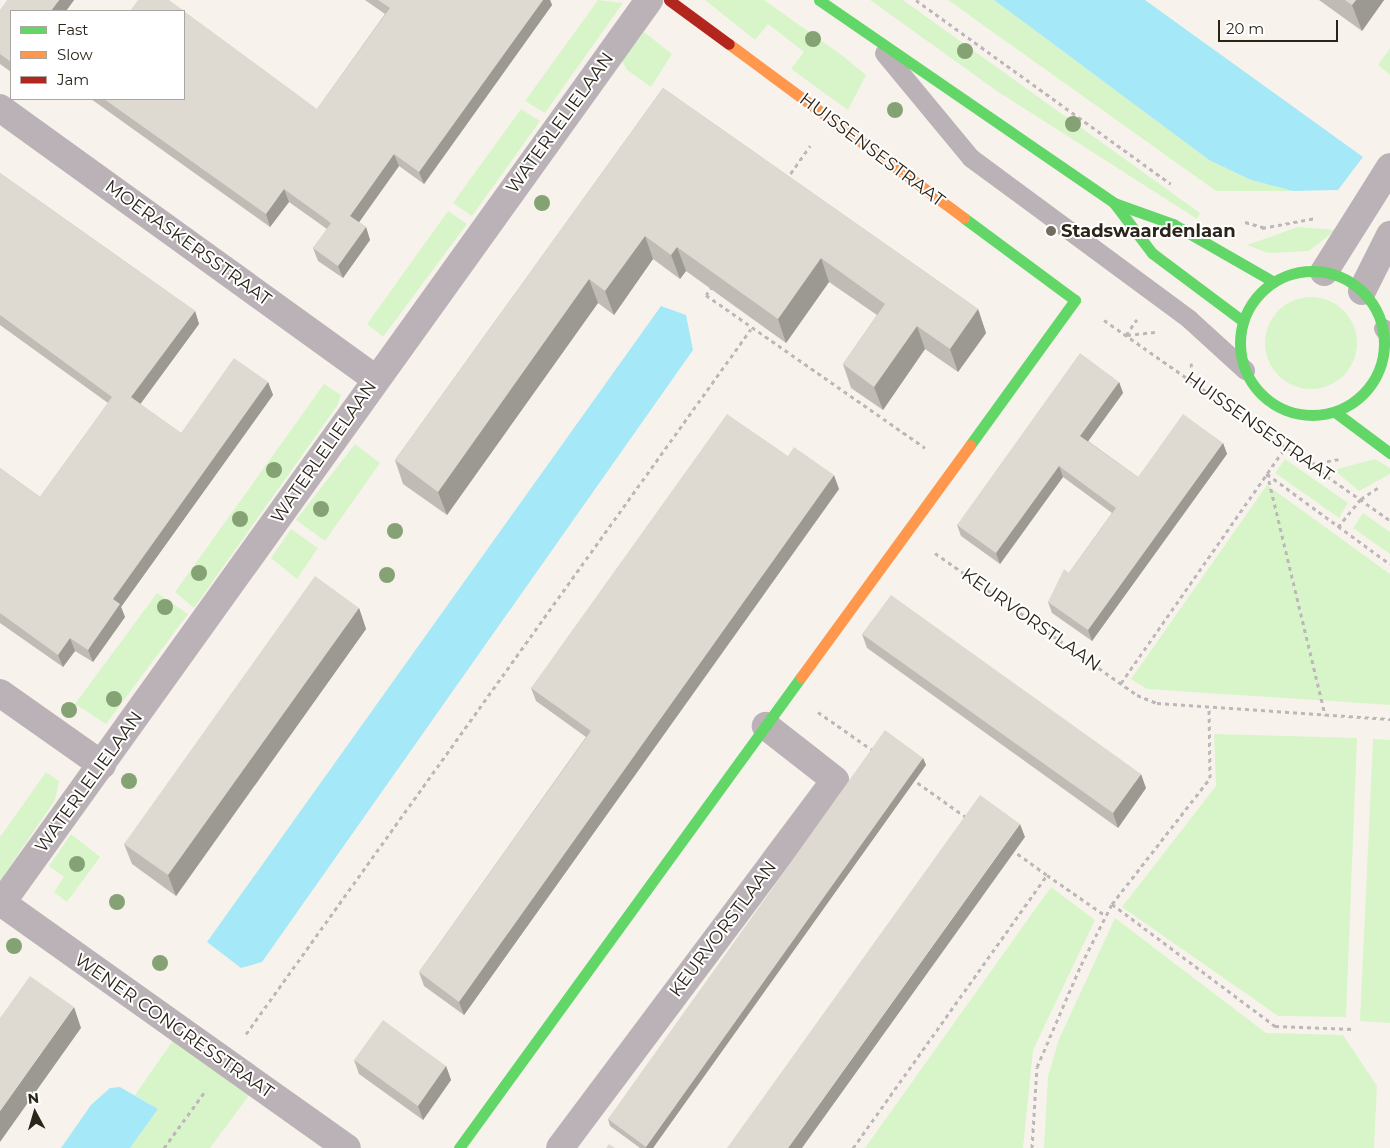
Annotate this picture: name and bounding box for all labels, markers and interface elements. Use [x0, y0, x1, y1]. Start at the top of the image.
legend [10, 10, 185, 100]
scale bar [1220, 10, 1340, 42]
text: 20 m [1226, 19, 1264, 38]
text: Fast [57, 20, 88, 39]
text: Slow [57, 45, 93, 64]
street label: WATERLELIELAAN [502, 48, 618, 198]
text: Jam [57, 70, 89, 89]
street label: HUISSENSESTRAAT [795, 88, 949, 212]
street label: MOERASKERSSTRAAT [101, 175, 275, 311]
place label: Stadswaardenlaan [1061, 220, 1236, 242]
marker: Stadswaardenlaan [1045, 225, 1057, 237]
street label: HUISSENSESTRAAT [1181, 368, 1337, 486]
street label: WATERLELIELAAN [267, 377, 381, 527]
street label: KEURVORSTLAAN [957, 564, 1105, 676]
street label: WATERLELIELAAN [31, 707, 147, 857]
street label: KEURVORSTLAAN [665, 857, 781, 1001]
street label: WENER CONGRESSTRAAT [70, 949, 278, 1103]
north arrow [10, 1088, 60, 1138]
text: N [27, 1089, 40, 1108]

